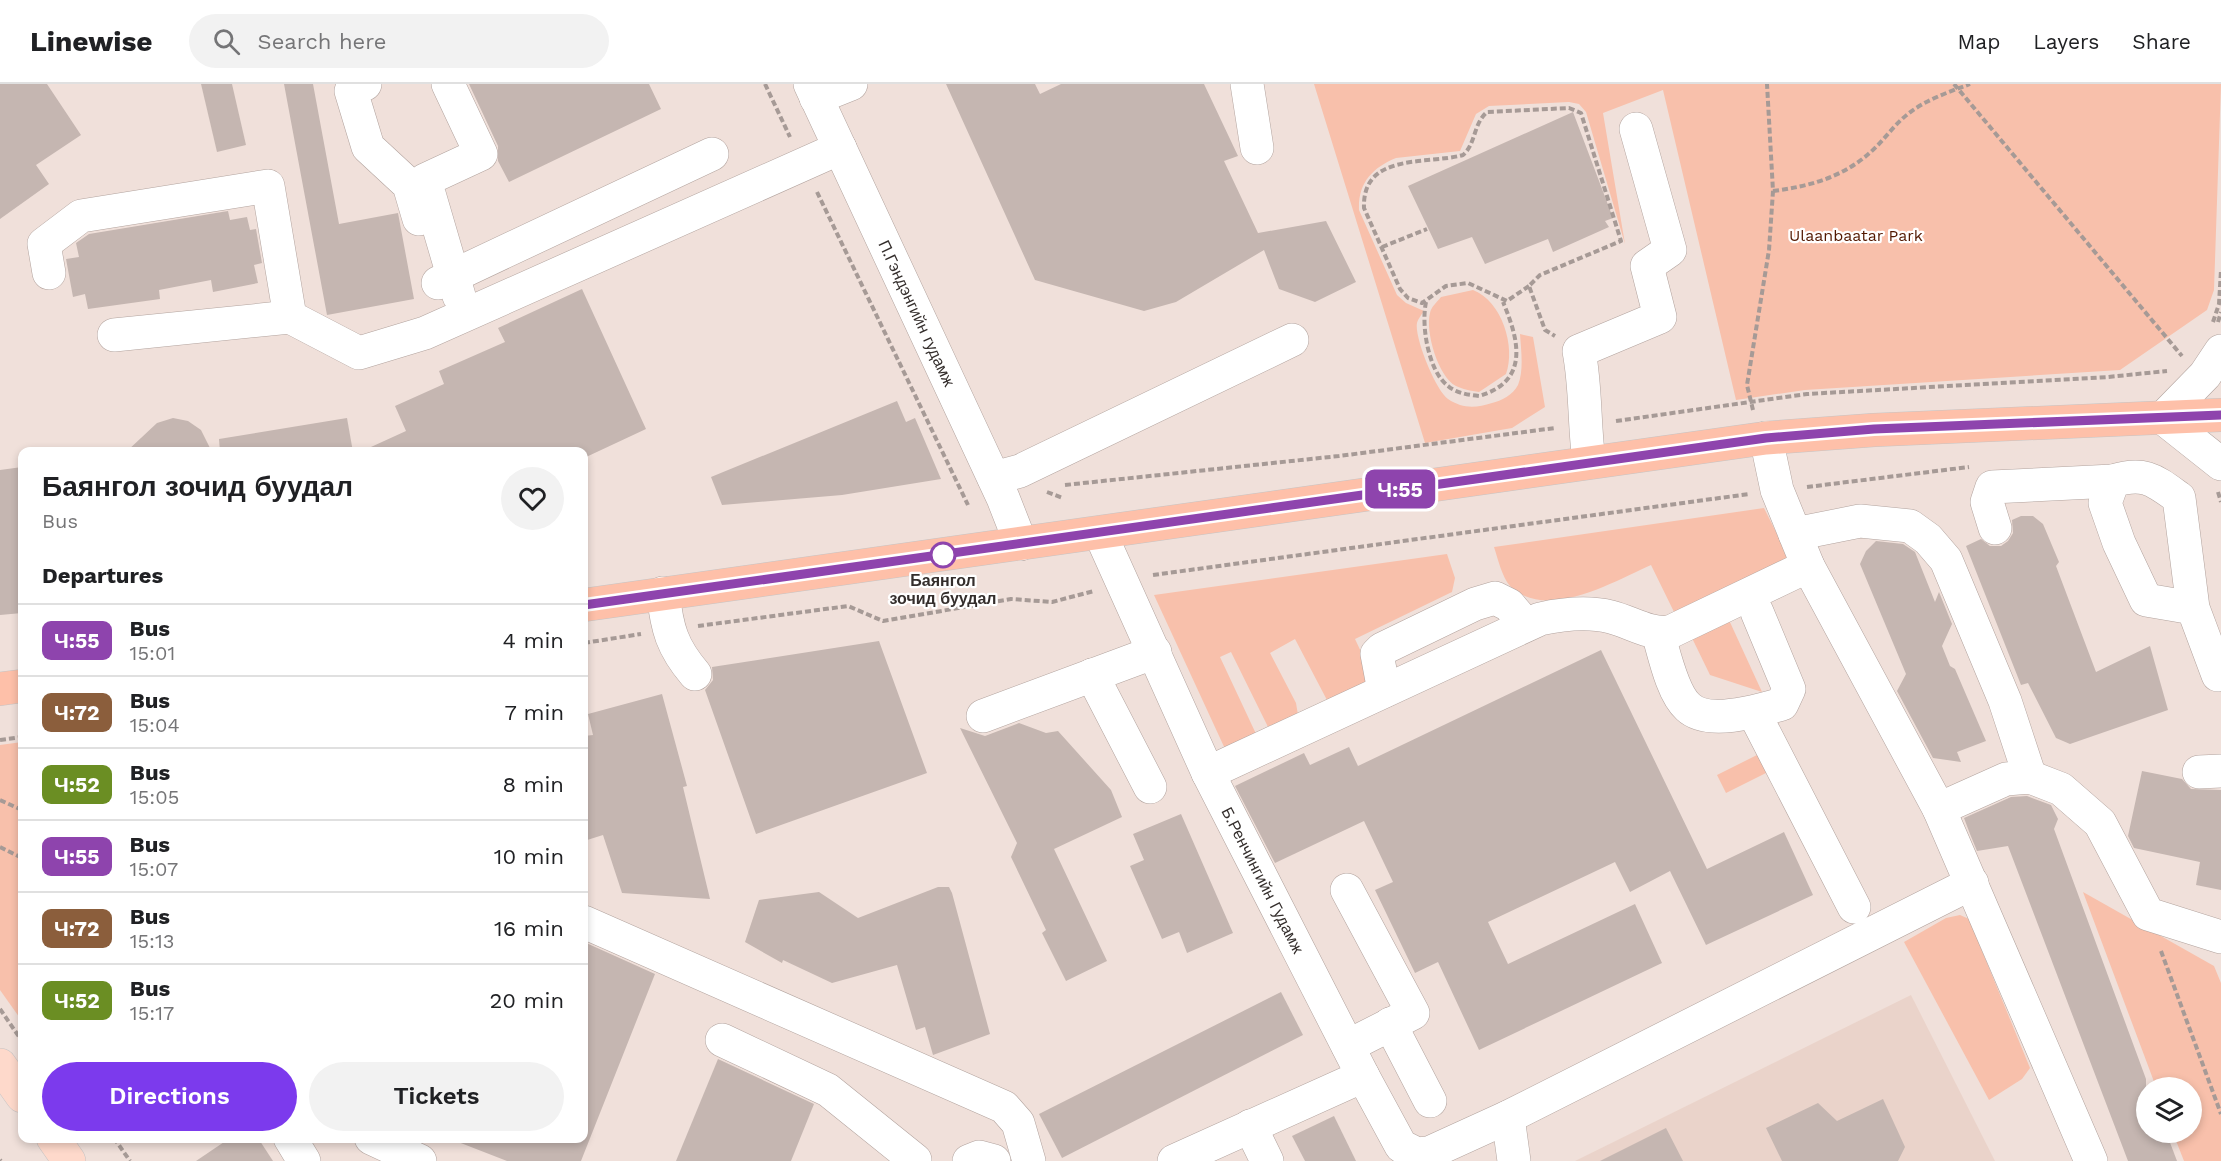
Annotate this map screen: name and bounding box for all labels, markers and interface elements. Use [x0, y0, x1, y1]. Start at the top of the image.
search box [189, 14, 609, 68]
text: Linewise [30, 25, 153, 58]
icon: search [210, 25, 243, 58]
text: Search here [258, 29, 387, 54]
text: Map [1957, 29, 2000, 54]
text: Layers [2033, 29, 2099, 54]
text: Share [2132, 29, 2191, 54]
park label: Ulaanbaatar Park [1789, 226, 1923, 245]
street label: П.Гэндэнгийн гудамж [874, 237, 959, 390]
button: heart [501, 467, 564, 530]
text: Баянгол зочид буудал [42, 470, 353, 503]
line badge: Ч:55 [1358, 470, 1442, 508]
text: Ч:55 [1377, 477, 1423, 502]
text: Bus [42, 509, 78, 533]
marker: Баянгол зочид буудал [930, 542, 956, 568]
text: Departures [42, 563, 163, 588]
place label: Баянгол зочид буудал [889, 571, 997, 608]
text: Bus [130, 616, 170, 641]
text: Ч:55 [54, 628, 100, 653]
text: 4 min [503, 628, 564, 653]
text: 15:01 [130, 641, 175, 665]
text: Bus [130, 688, 170, 713]
text: Ч:72 [54, 700, 100, 725]
text: 7 min [504, 700, 564, 725]
text: 15:04 [130, 713, 180, 737]
text: Bus [130, 760, 170, 785]
text: Ч:52 [54, 772, 100, 797]
text: 8 min [503, 772, 564, 797]
text: 15:05 [130, 785, 179, 809]
street label: Б.Ренчингийн Гудамж [1217, 804, 1308, 957]
text: Bus [130, 832, 170, 857]
text: Ч:55 [54, 844, 100, 869]
text: 10 min [494, 844, 564, 869]
text: 15:07 [130, 857, 178, 881]
text: Bus [130, 904, 170, 929]
text: Ч:72 [54, 916, 100, 941]
text: 16 min [494, 916, 564, 941]
text: 15:13 [130, 929, 174, 953]
text: Bus [130, 976, 170, 1001]
text: Ч:52 [54, 988, 100, 1013]
text: 20 min [490, 988, 564, 1013]
text: 15:17 [130, 1001, 174, 1025]
button: Directions [42, 1062, 297, 1131]
button: Tickets [309, 1062, 564, 1131]
map controls [2136, 1077, 2202, 1143]
button: layers [2136, 1077, 2202, 1143]

